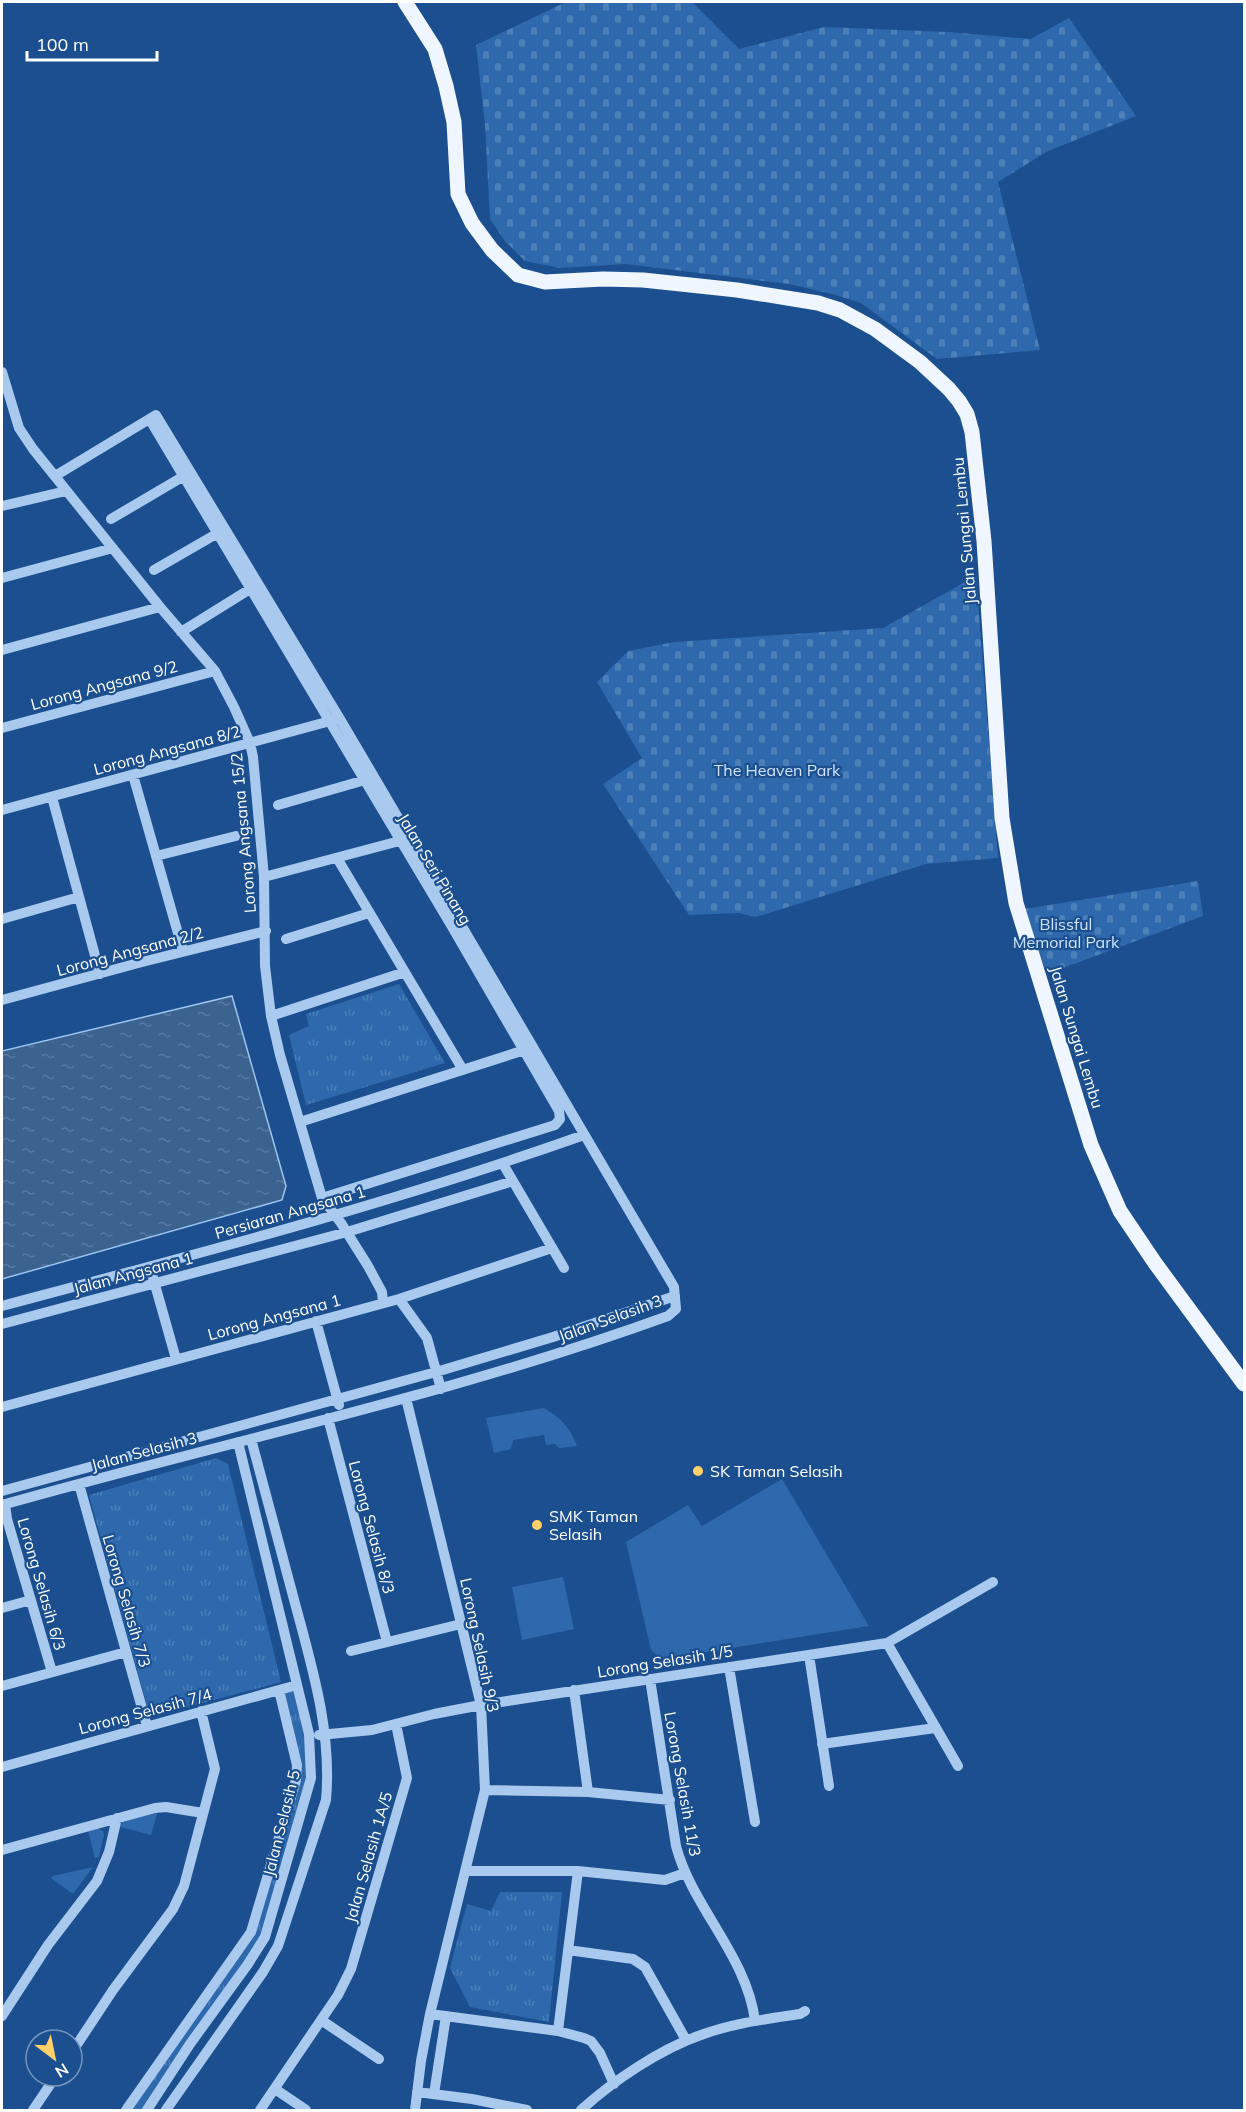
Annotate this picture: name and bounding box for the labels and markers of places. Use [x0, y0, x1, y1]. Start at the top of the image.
place label: SK Taman Selasih [710, 1461, 843, 1481]
marker: SK Taman Selasih [691, 1464, 705, 1478]
place label: SMK Taman Selasih [549, 1506, 638, 1544]
marker: SMK Taman Selasih [530, 1518, 544, 1532]

